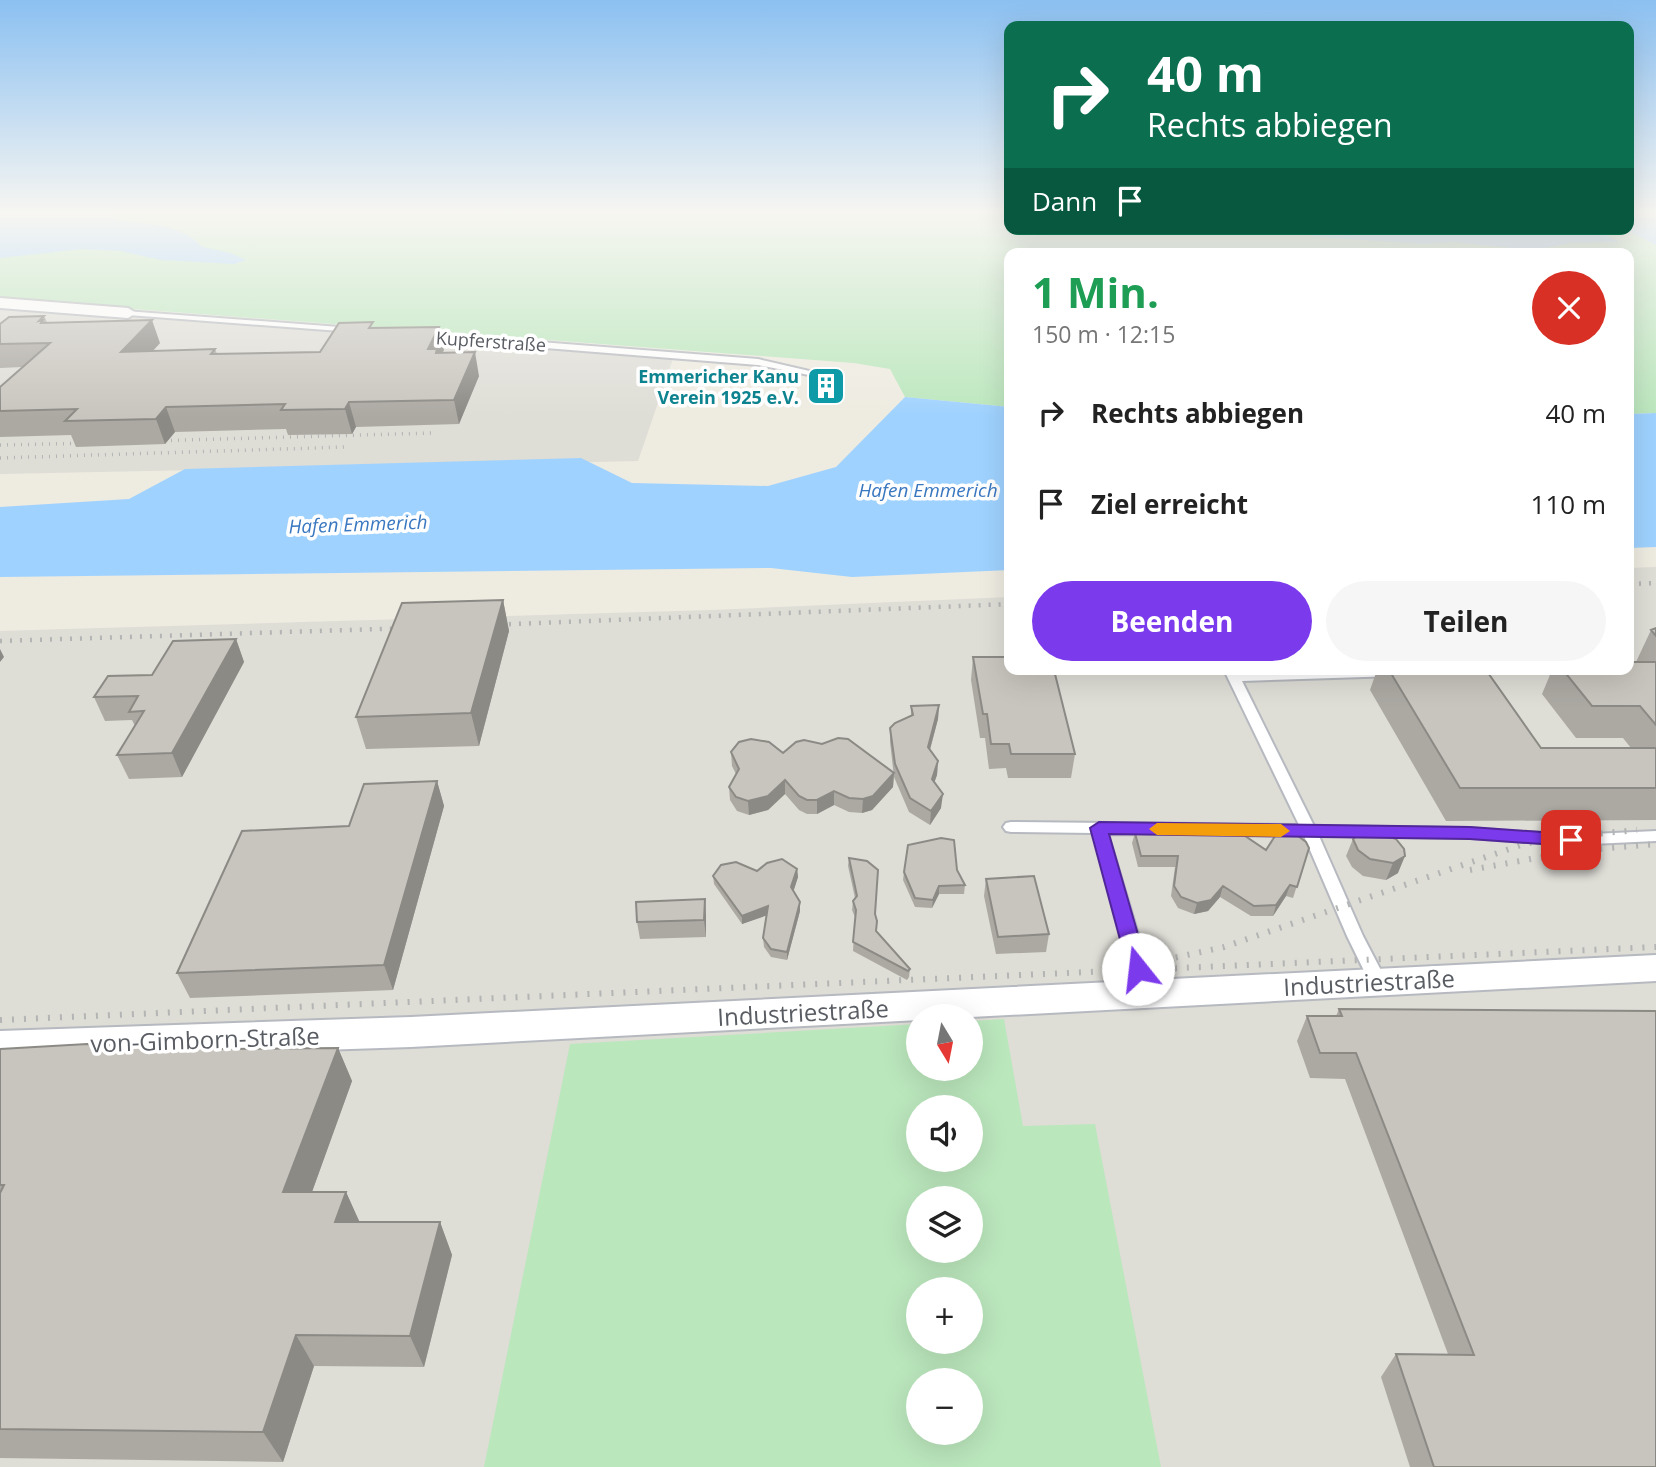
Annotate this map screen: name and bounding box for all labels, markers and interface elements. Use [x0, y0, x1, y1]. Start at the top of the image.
text: 40 m [1147, 40, 1264, 106]
icon: right [1032, 49, 1123, 140]
text: Rechts abbiegen [1147, 103, 1393, 146]
icon: arrive [1111, 182, 1149, 220]
text: Dann [1032, 183, 1097, 219]
text: 1 Min. [1032, 263, 1159, 320]
button: close [1532, 271, 1606, 345]
text: 150 m · 12:15 [1032, 318, 1175, 350]
street label: Kupferstraße [435, 325, 547, 357]
place label: Emmericher Kanu Verein 1925 e.V. [638, 364, 799, 409]
building icon: Emmericher Kanu Verein 1925 e.V. [805, 365, 847, 407]
icon: right [1032, 394, 1070, 432]
text: Rechts abbiegen [1091, 395, 1304, 431]
text: 40 m [1545, 395, 1606, 431]
water label: Hafen Emmerich [858, 477, 998, 503]
icon: arrive [1032, 485, 1070, 523]
text: Ziel erreicht [1091, 486, 1248, 522]
text: 110 m [1531, 486, 1606, 522]
water label: Hafen Emmerich [288, 509, 428, 539]
button: Beenden [1032, 581, 1312, 661]
button: Teilen [1326, 581, 1606, 661]
pin [1541, 810, 1601, 870]
icon: arrive [1552, 821, 1590, 859]
position arrow [1101, 932, 1175, 1006]
street label: Industriestraße [1282, 961, 1456, 1003]
street label: Industriestraße [716, 991, 890, 1033]
north arrow [906, 1004, 984, 1082]
map controls [906, 1004, 983, 1445]
street label: von-Gimborn-Straße [90, 1019, 320, 1059]
button: sound [906, 1095, 983, 1172]
button: layers [906, 1186, 983, 1263]
button: + [906, 1277, 983, 1354]
button: − [906, 1368, 983, 1445]

